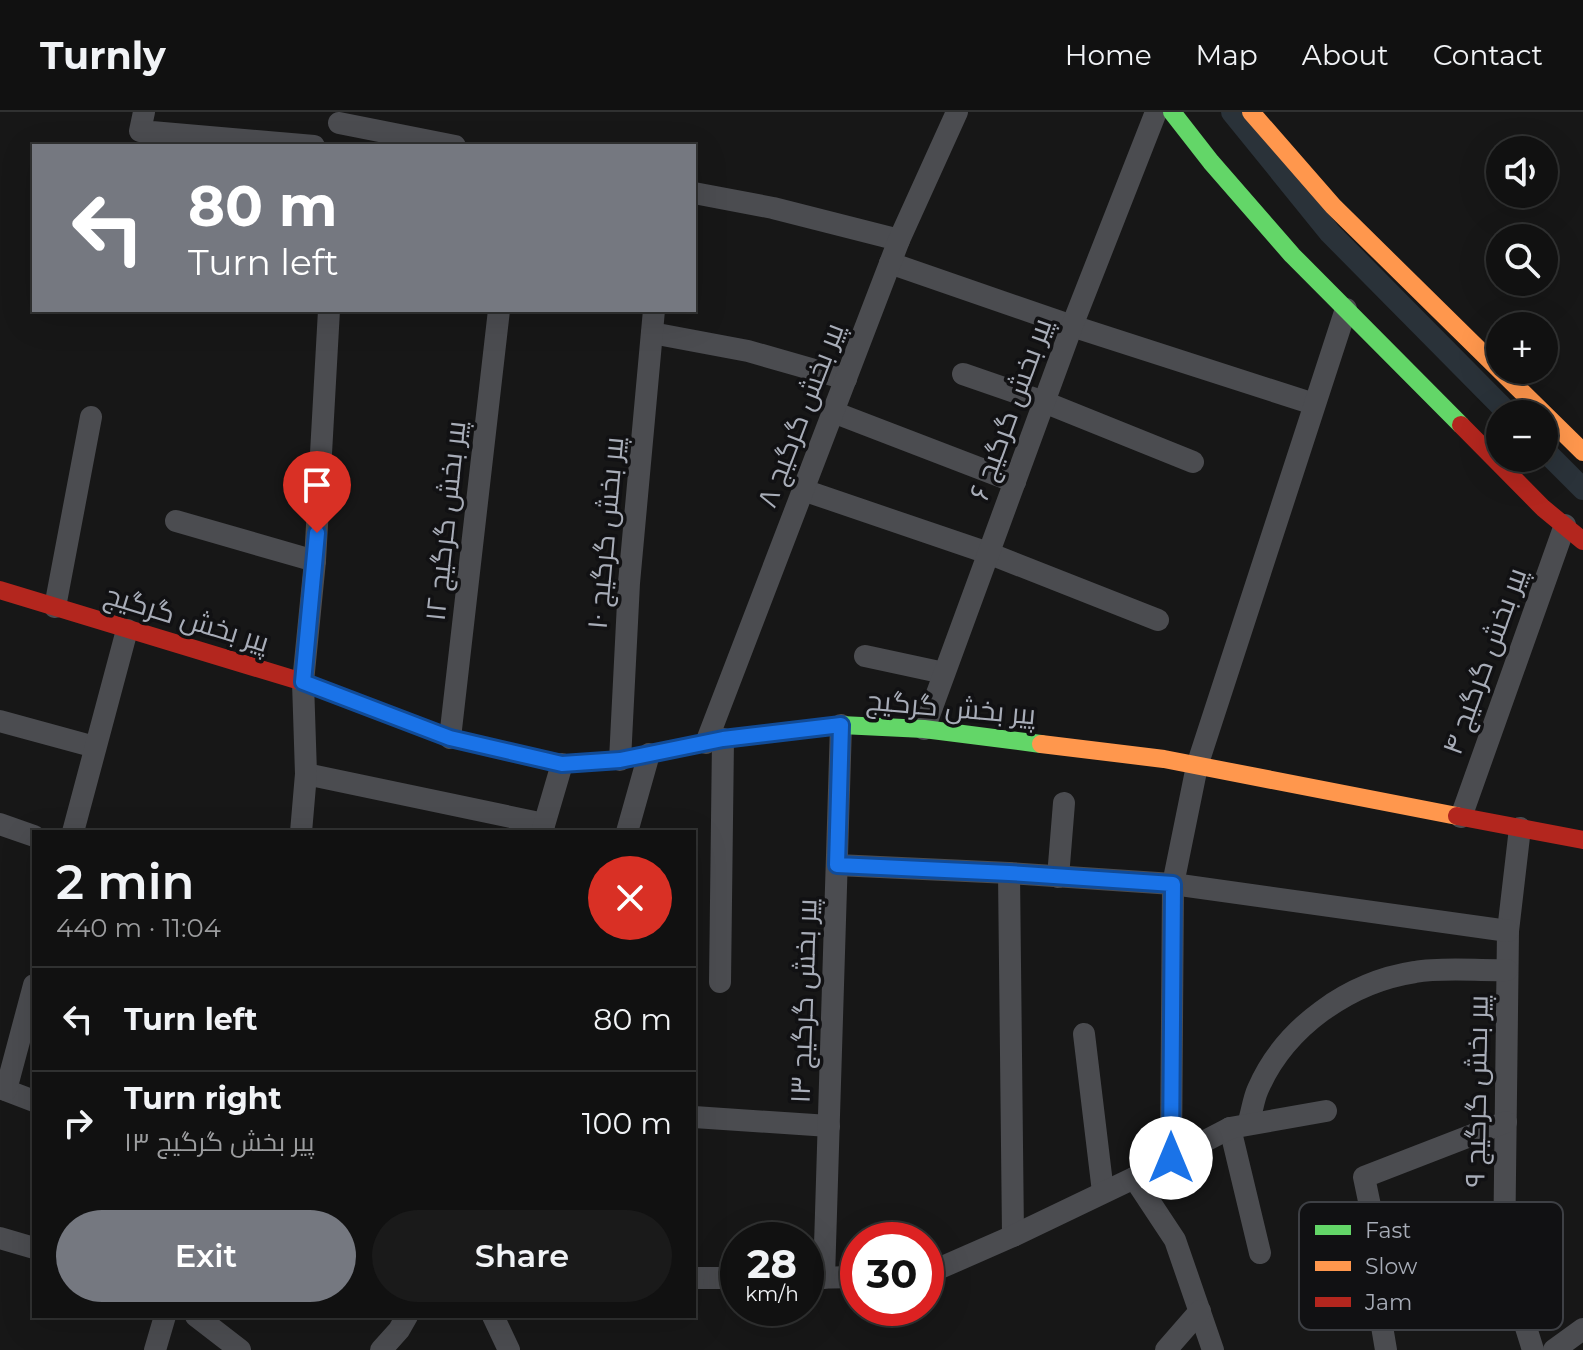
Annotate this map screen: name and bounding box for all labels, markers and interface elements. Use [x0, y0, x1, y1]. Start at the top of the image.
text: Turnly [40, 32, 166, 79]
text: Home [1065, 38, 1152, 72]
text: Map [1196, 38, 1258, 72]
text: About [1302, 38, 1389, 72]
text: Contact [1433, 38, 1543, 72]
map controls [1486, 136, 1558, 472]
button: sound [1486, 136, 1558, 208]
text: 80 m [188, 172, 338, 240]
icon: left [56, 176, 160, 280]
button: search [1486, 224, 1558, 296]
text: Turn left [188, 240, 339, 284]
button: + [1486, 312, 1558, 384]
street label: پیر بخش گرگیج ۶ [961, 313, 1061, 505]
street label: پیر بخش گرگیج ۸ [749, 317, 853, 513]
button: − [1486, 400, 1558, 472]
street label: پیر بخش گرگیج ۱۲ [418, 419, 474, 623]
street label: پیر بخش گرگیج ۱۰ [580, 435, 632, 631]
pin [283, 451, 351, 533]
icon: arrive [295, 463, 339, 507]
street label: پیر بخش گرگیج ۴ [1435, 563, 1536, 760]
street label: پیر بخش گرگیج [100, 577, 274, 661]
street label: پیر بخش گرگیج [865, 683, 1038, 733]
text: 2 min [56, 853, 194, 911]
button: close [588, 856, 672, 940]
street label: پیر بخش گرگیج ۱۳ [782, 897, 826, 1104]
text: 440 m · 11:04 [56, 912, 221, 944]
street label: پیر بخش گرگیج ۹ [1457, 994, 1497, 1187]
icon: left [56, 997, 100, 1041]
text: Turn left [124, 1001, 257, 1038]
text: 80 m [593, 1001, 672, 1038]
text: Turn right [124, 1080, 281, 1117]
icon: right [56, 1101, 100, 1145]
text: 100 m [582, 1105, 672, 1142]
position arrow [1129, 1116, 1213, 1200]
text: پیر بخش گرگیج ۱۳ [124, 1126, 314, 1158]
legend [1299, 1202, 1563, 1330]
button: Exit [56, 1210, 356, 1302]
button: Share [372, 1210, 672, 1302]
text: Fast [1365, 1217, 1411, 1244]
speed limit sign: 30 [840, 1222, 944, 1326]
text: 28 [747, 1239, 797, 1288]
text: Slow [1365, 1253, 1418, 1280]
text: km/h [745, 1282, 799, 1306]
text: Jam [1364, 1289, 1412, 1316]

